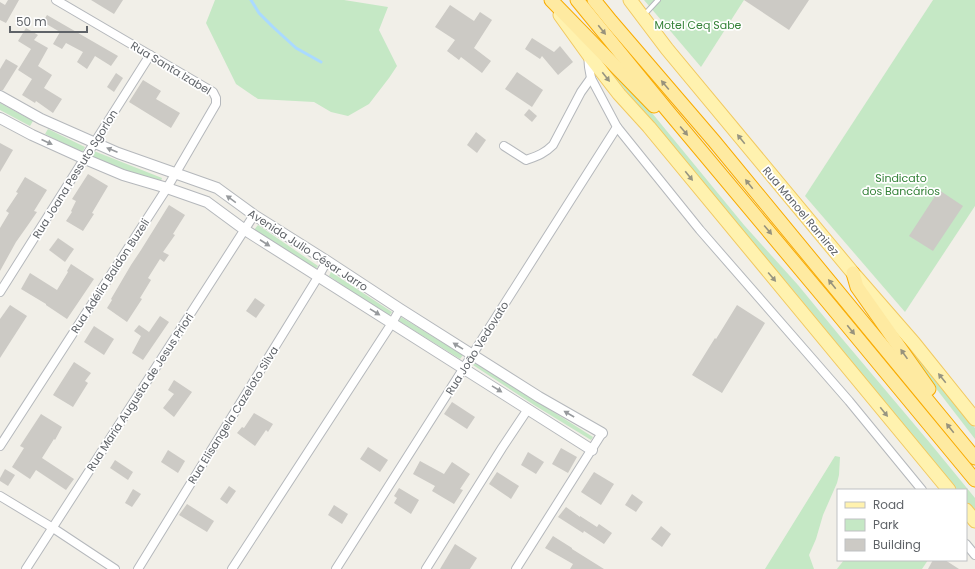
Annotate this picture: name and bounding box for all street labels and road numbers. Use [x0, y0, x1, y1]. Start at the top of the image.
street label: Rua Santa Izabel [128, 38, 214, 98]
street label: Rua Joana Pessuto Sgorlon [29, 106, 121, 242]
street label: Rua Manoel Ramirez [759, 163, 843, 259]
street label: Avenida Julio César Jarro [245, 205, 371, 295]
street label: Rua Adélia Baldon Buzeli [67, 215, 153, 337]
street label: Rua João Vedovato [442, 298, 512, 398]
street label: Rua Maria Augusta de Jesus Priori [83, 310, 197, 474]
street label: Rua Elisangela Cazeloto Silva [184, 343, 282, 487]

